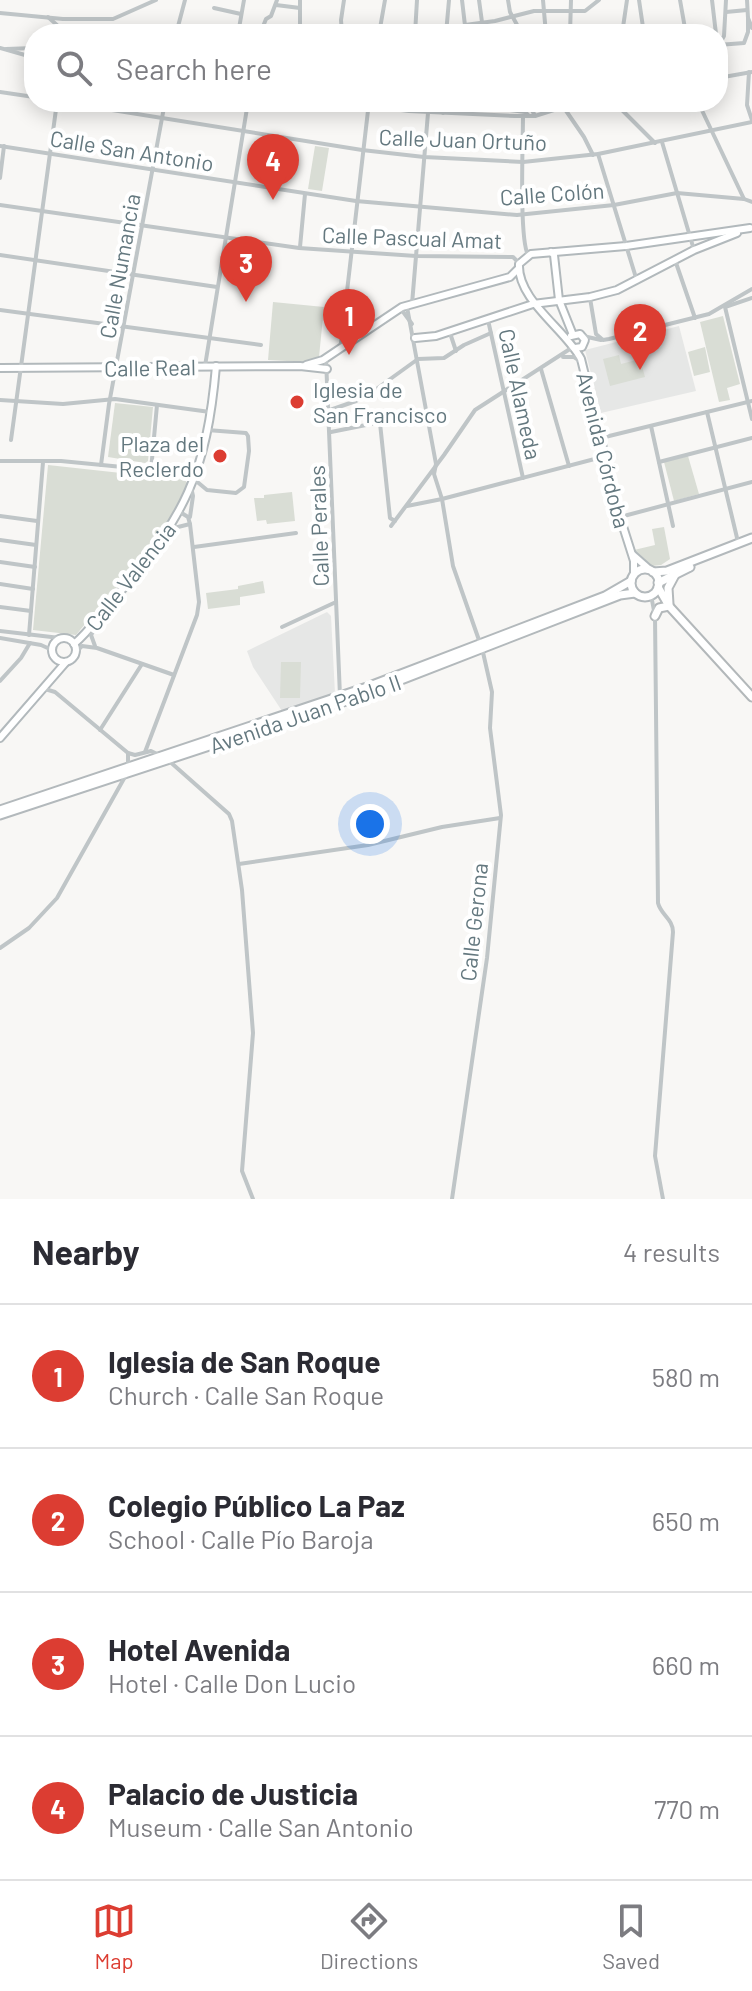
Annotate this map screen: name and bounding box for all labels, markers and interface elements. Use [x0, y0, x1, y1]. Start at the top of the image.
search box [24, 24, 728, 112]
icon: search [52, 46, 96, 90]
text: Search here [116, 50, 272, 86]
street label: Calle Juan Ortuño [378, 123, 548, 155]
street label: Calle San Antonio [48, 124, 216, 176]
pin: 4 [247, 134, 299, 200]
street label: Calle Colón [499, 176, 605, 210]
street label: Calle Numancia [93, 191, 145, 341]
street label: Calle Pascual Amat [322, 221, 502, 253]
pin: 3 [220, 236, 272, 302]
pin: 1 [323, 289, 375, 355]
pin: 2 [614, 304, 666, 370]
street label: Calle Alameda [494, 326, 548, 462]
street label: Calle Real [104, 353, 196, 381]
street label: Avenida Córdoba [572, 369, 636, 531]
place label: Iglesia de San Francisco [313, 376, 447, 427]
marker: Iglesia de San Francisco [288, 393, 306, 411]
place label: Plaza del Reclerdo [119, 430, 204, 481]
marker: Plaza del Reclerdo [211, 447, 229, 465]
street label: Calle Perales [303, 465, 333, 587]
street label: Calle Valencia [80, 517, 180, 635]
street label: Avenida Juan Pablo II [206, 668, 404, 758]
your location [350, 804, 390, 844]
street label: Calle Gerona [454, 862, 492, 982]
text: Nearby [32, 1231, 140, 1272]
text: 4 results [623, 1236, 720, 1267]
text: Iglesia de San Roque [108, 1343, 381, 1379]
text: 1 [53, 1361, 63, 1392]
text: 580 m [652, 1361, 720, 1392]
text: Church · Calle San Roque [108, 1379, 384, 1410]
text: Colegio Público La Paz [108, 1487, 405, 1523]
text: 2 [51, 1505, 65, 1536]
text: 650 m [652, 1505, 720, 1536]
text: School · Calle Pío Baroja [108, 1523, 374, 1554]
text: Hotel Avenida [108, 1631, 290, 1667]
text: 3 [51, 1649, 65, 1680]
text: 660 m [652, 1649, 720, 1680]
text: Hotel · Calle Don Lucio [108, 1667, 356, 1698]
text: Palacio de Justicia [108, 1775, 358, 1811]
text: 4 [50, 1793, 66, 1824]
text: 770 m [654, 1793, 720, 1824]
text: Museum · Calle San Antonio [108, 1811, 414, 1842]
tab: Map [92, 1899, 136, 1973]
tab: Directions [320, 1899, 418, 1973]
tab: Saved [602, 1899, 660, 1973]

